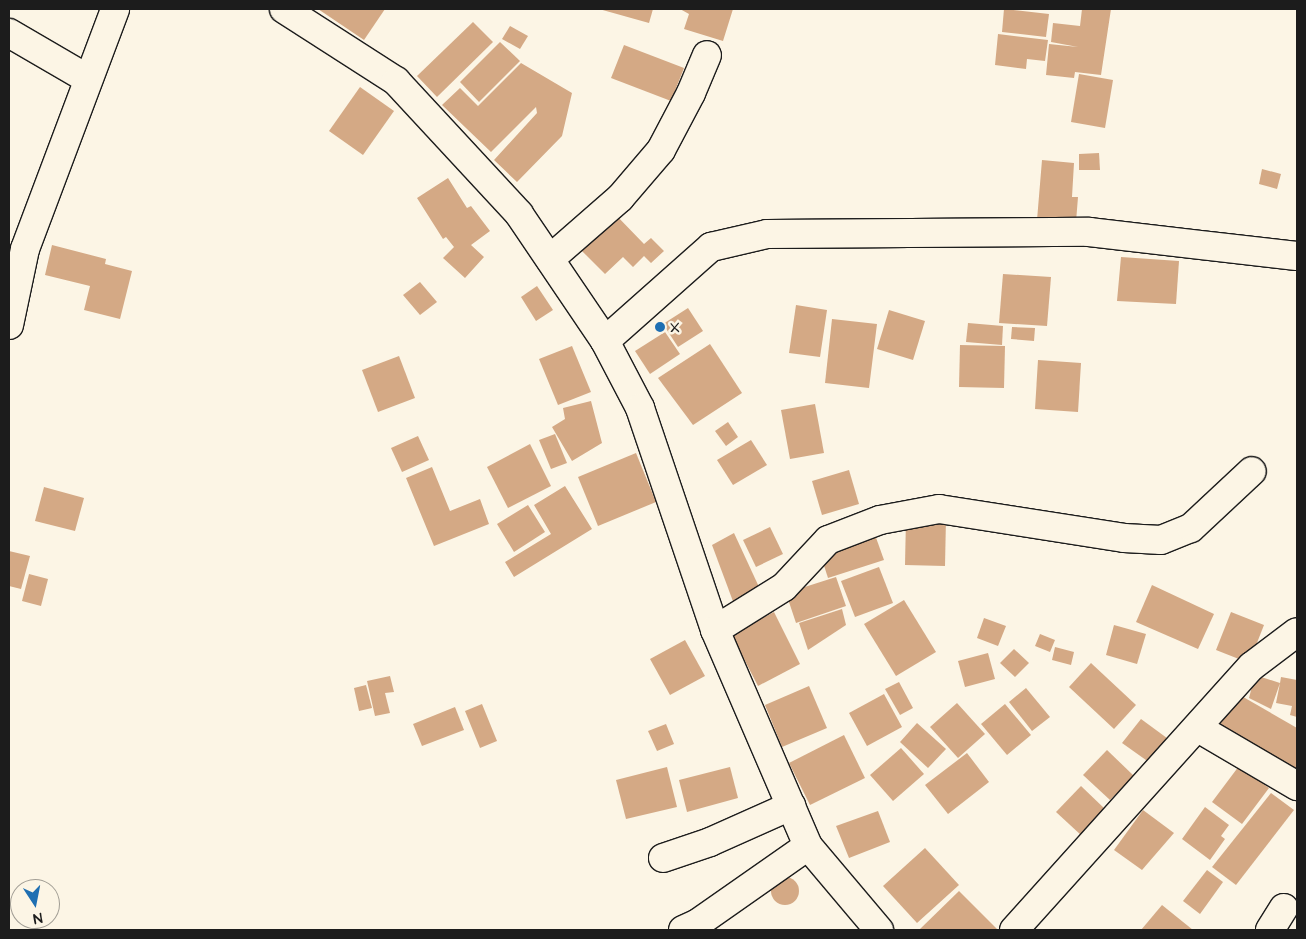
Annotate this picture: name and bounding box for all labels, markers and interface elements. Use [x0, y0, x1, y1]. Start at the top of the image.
place label: X [670, 317, 680, 337]
marker: X [654, 321, 666, 333]
north arrow [10, 879, 60, 929]
text: N [31, 907, 44, 928]

